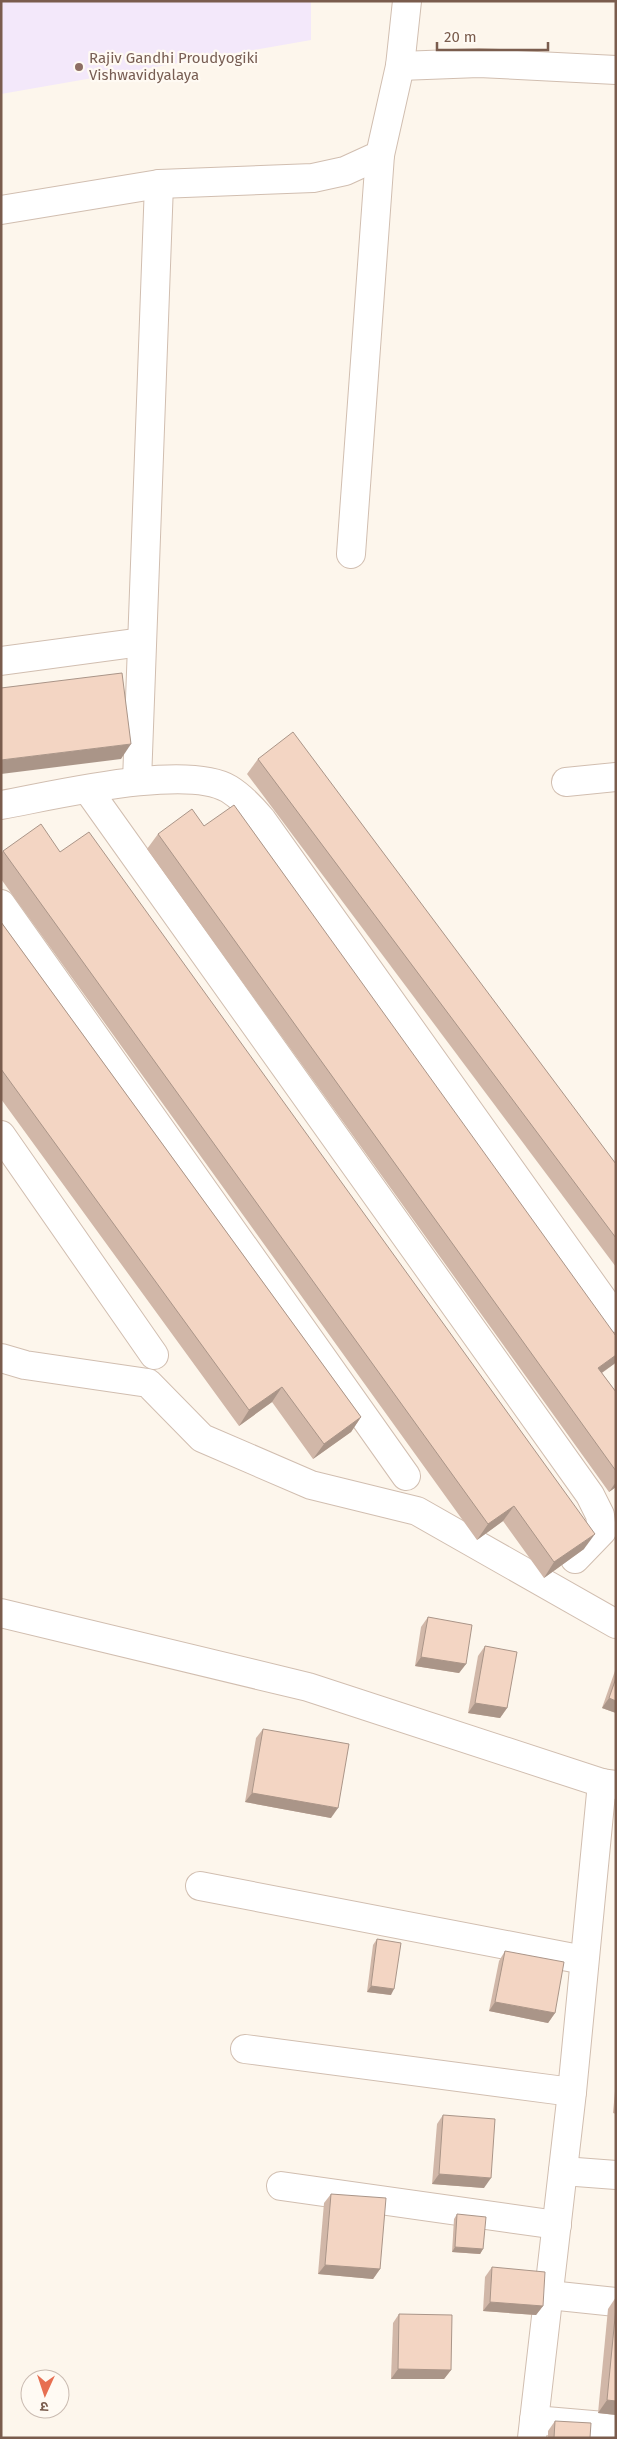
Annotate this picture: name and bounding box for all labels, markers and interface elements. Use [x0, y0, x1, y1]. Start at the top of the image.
scale bar [437, 20, 548, 52]
text: 20 m [444, 28, 477, 46]
place label: Rajiv Gandhi Proudyogiki Vishwavidyalaya [89, 49, 258, 84]
marker: Rajiv Gandhi Proudyogiki Vishwavidyalaya [73, 61, 85, 73]
north arrow [20, 2369, 70, 2419]
text: उ [39, 2398, 49, 2415]

